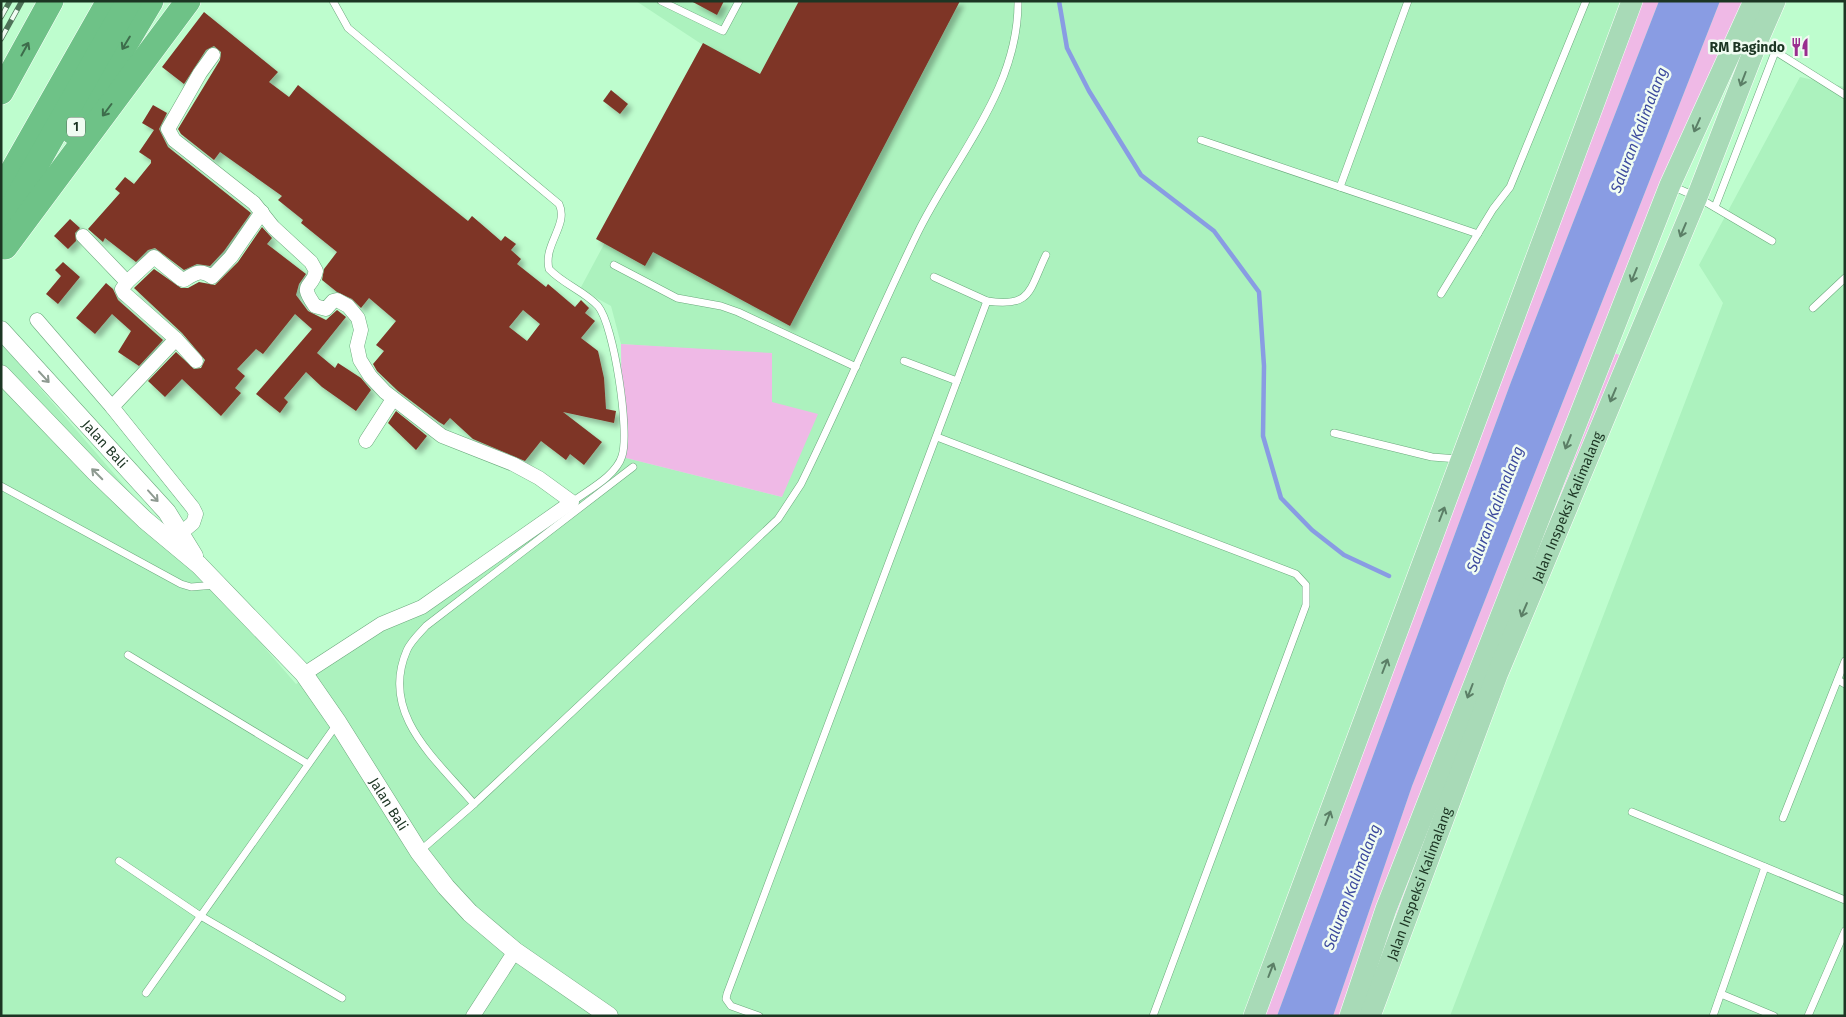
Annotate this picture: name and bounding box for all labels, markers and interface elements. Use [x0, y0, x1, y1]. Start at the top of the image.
one-way arrow [121, 36, 131, 50]
restaurant icon: RM Bagindo [1789, 36, 1811, 58]
place label: RM Bagindo [1710, 39, 1785, 56]
one-way arrow [20, 43, 30, 57]
water label: Saluran Kalimalang [1606, 65, 1671, 196]
one-way arrow [1738, 70, 1747, 86]
one-way arrow [102, 103, 112, 117]
one-way arrow [1691, 117, 1701, 132]
road number: 1 [67, 118, 85, 136]
one-way arrow [1678, 222, 1688, 237]
one-way arrow [1629, 267, 1638, 282]
one-way arrow [38, 370, 49, 383]
one-way arrow [1608, 388, 1617, 403]
street label: Jalan Bali [78, 416, 131, 471]
street label: Jalan Inspeksi Kalimalang [1528, 428, 1607, 585]
one-way arrow [1563, 434, 1572, 449]
water label: Saluran Kalimalang [1462, 444, 1527, 575]
one-way arrow [91, 468, 103, 480]
one-way arrow [148, 490, 159, 503]
one-way arrow [1438, 506, 1447, 522]
one-way arrow [1519, 602, 1529, 617]
one-way arrow [1381, 659, 1390, 674]
one-way arrow [1465, 683, 1474, 698]
street label: Jalan Bali [366, 774, 412, 834]
street label: Jalan Inspeksi Kalimalang [1383, 804, 1456, 963]
one-way arrow [1324, 811, 1333, 826]
water label: Saluran Kalimalang [1319, 822, 1384, 953]
one-way arrow [1267, 963, 1276, 978]

